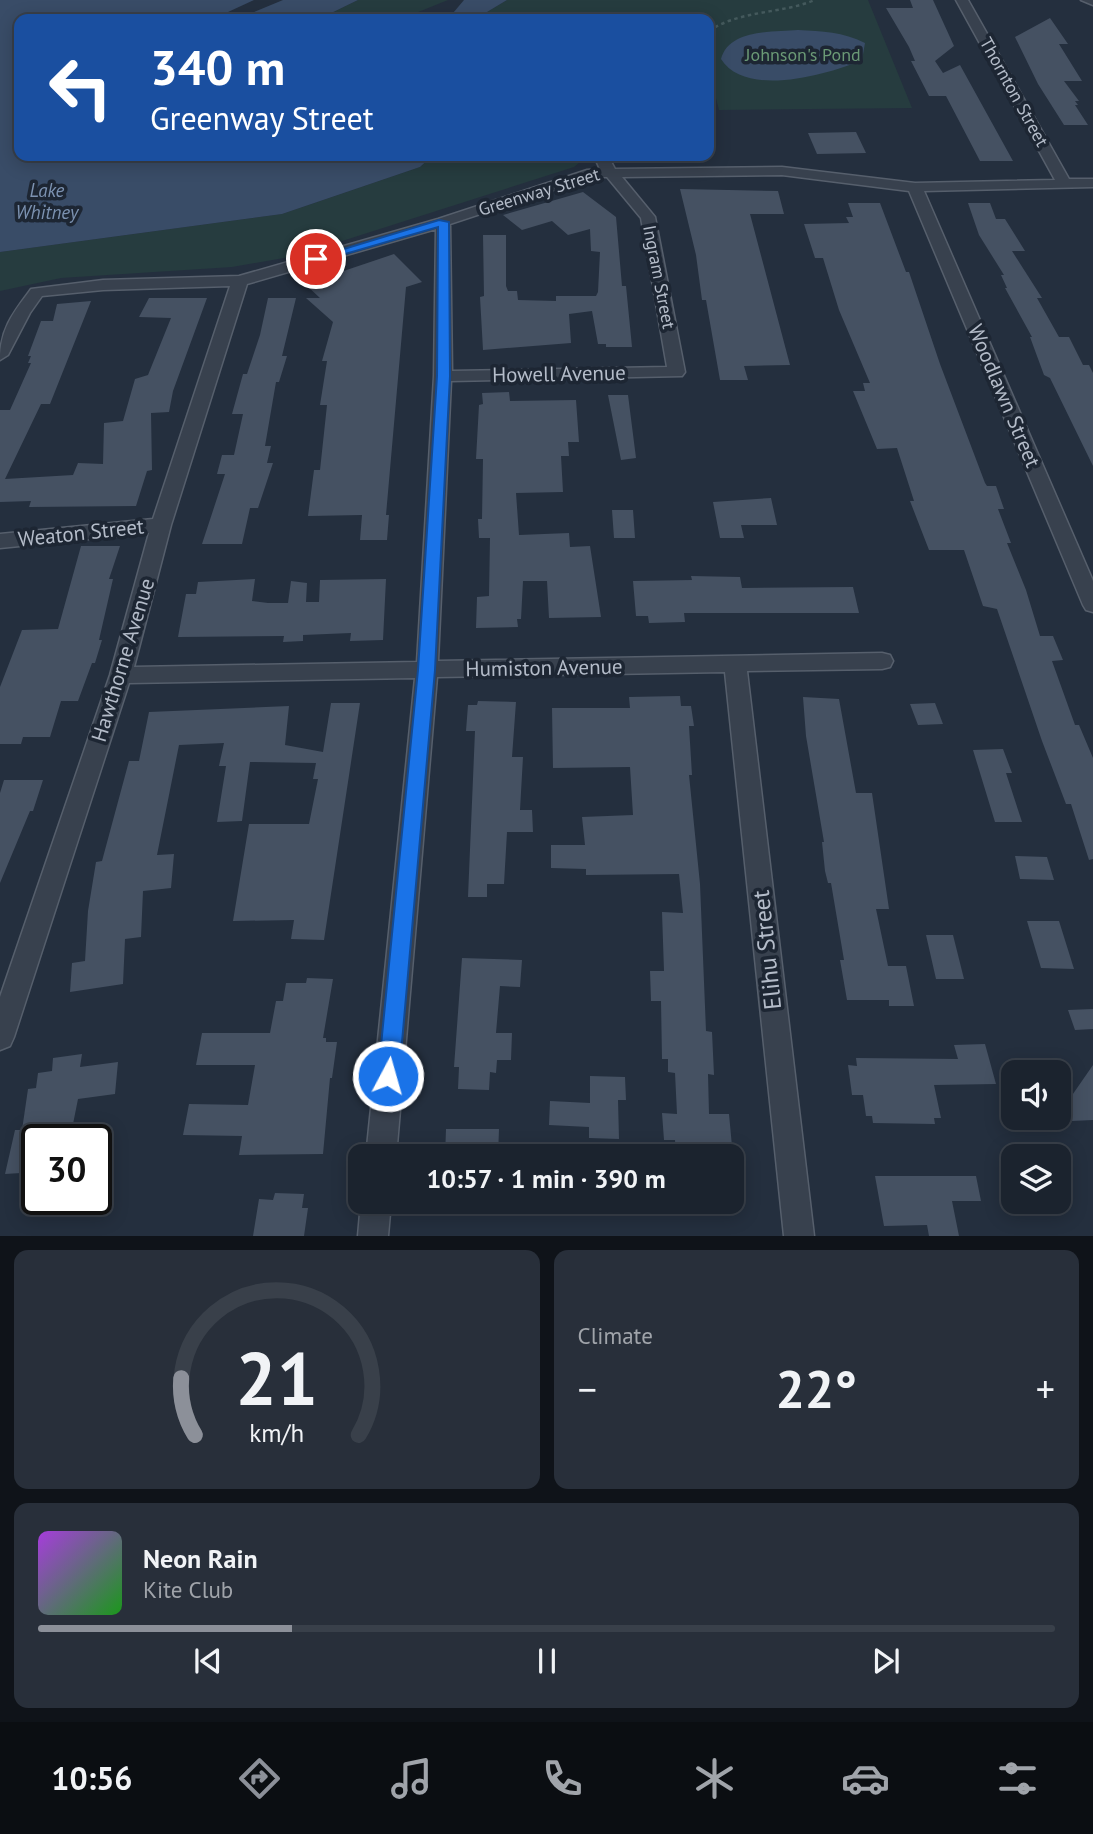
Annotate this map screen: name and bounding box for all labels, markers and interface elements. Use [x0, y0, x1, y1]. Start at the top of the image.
street label: Thornton Street [975, 33, 1054, 151]
text: 340 m [150, 35, 285, 99]
icon: left [35, 42, 126, 133]
park label: Johnson's Pond [744, 43, 861, 66]
text: Greenway Street [150, 97, 374, 139]
street label: Greenway Street [475, 162, 602, 221]
water label: Lake Whitney [16, 178, 80, 224]
street label: Ingram Street [638, 223, 681, 331]
pin [286, 229, 346, 289]
icon: arrive [297, 240, 335, 278]
street label: Woodlawn Street [962, 320, 1047, 472]
street label: Howell Avenue [492, 359, 626, 388]
street label: Weaton Street [17, 512, 145, 553]
street label: Hawthorne Avenue [85, 575, 160, 745]
street label: Humiston Avenue [465, 653, 623, 682]
street label: Elihu Street [745, 889, 788, 1011]
position arrow [351, 1039, 425, 1113]
map controls [1001, 1060, 1071, 1214]
button: sound [1001, 1060, 1071, 1130]
speed limit sign: 30 [21, 1124, 112, 1215]
button: layers [1001, 1144, 1071, 1214]
text: 10:57 · 1 min · 390 m [426, 1162, 666, 1195]
text: Climate [578, 1321, 653, 1350]
text: 21 [235, 1332, 318, 1426]
text: 22° [775, 1355, 857, 1422]
text: − [578, 1364, 597, 1413]
text: + [1036, 1364, 1055, 1413]
text: km/h [249, 1417, 304, 1449]
text: Neon Rain [143, 1542, 258, 1575]
text: Kite Club [143, 1575, 233, 1604]
icon: previous [189, 1642, 227, 1680]
icon: pause [528, 1642, 566, 1680]
icon: next [867, 1642, 905, 1680]
icon: directions [235, 1754, 284, 1803]
icon: music [387, 1754, 436, 1803]
icon: phone [538, 1754, 587, 1803]
icon: climate [690, 1754, 739, 1803]
icon: car [841, 1754, 890, 1803]
icon: filters [993, 1754, 1042, 1803]
text: 10:56 [51, 1757, 132, 1799]

